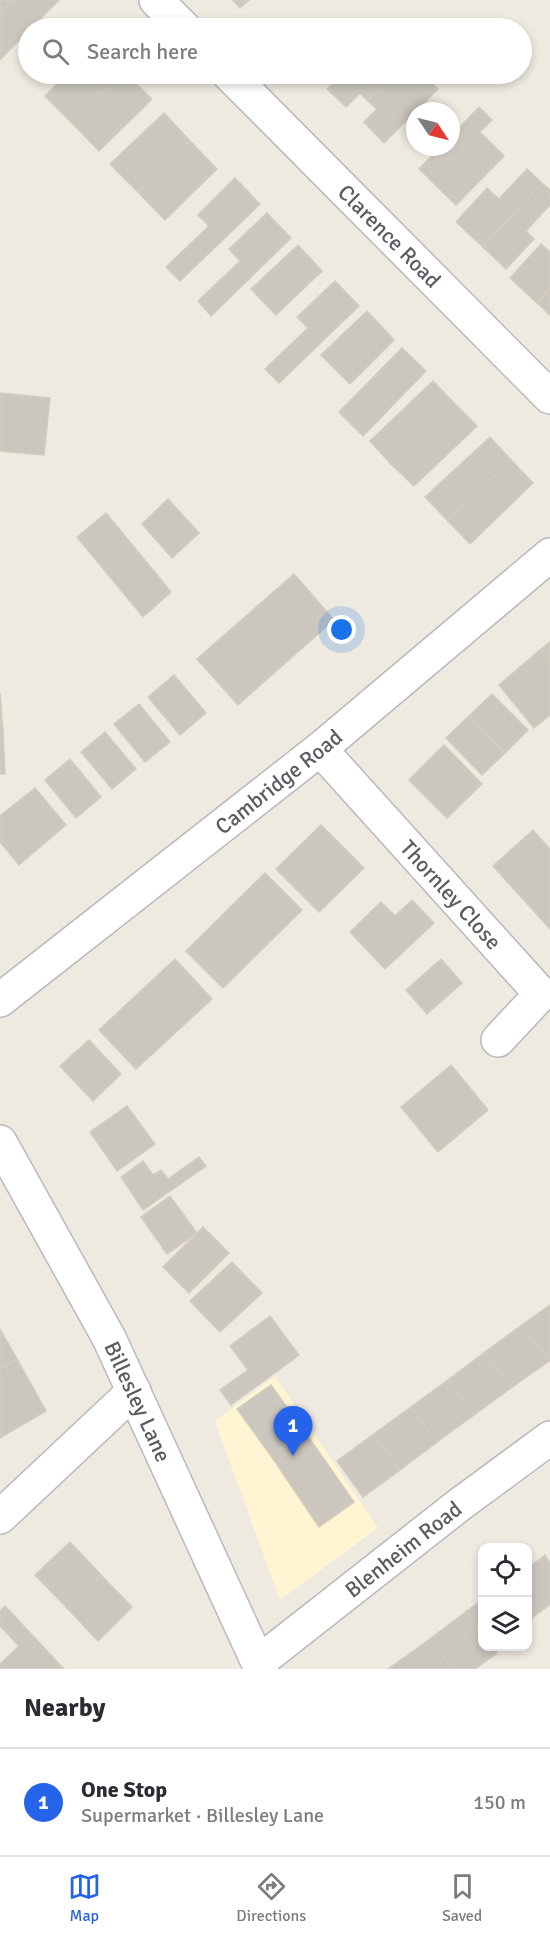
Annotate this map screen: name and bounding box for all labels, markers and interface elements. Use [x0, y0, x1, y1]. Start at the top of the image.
search box [18, 18, 532, 84]
icon: search [39, 35, 72, 68]
text: Search here [87, 38, 198, 65]
north arrow [406, 102, 460, 156]
street label: Clarence Road [333, 178, 447, 293]
your location [327, 615, 356, 644]
street label: Cambridge Road [210, 723, 347, 840]
street label: Thornley Close [395, 834, 508, 955]
street label: Billesley Lane [99, 1337, 177, 1466]
pin: 1 [274, 1406, 312, 1456]
street label: Blenheim Road [339, 1495, 467, 1603]
map controls [478, 1543, 532, 1651]
button: locate [478, 1543, 532, 1597]
button: layers [478, 1597, 532, 1651]
text: Nearby [24, 1692, 105, 1724]
text: One Stop [81, 1776, 167, 1803]
text: 1 [38, 1790, 49, 1815]
text: 150 m [473, 1790, 526, 1815]
text: Supermarket · Billesley Lane [81, 1803, 324, 1828]
tab: Map [68, 1870, 101, 1926]
tab: Directions [236, 1870, 306, 1926]
tab: Saved [442, 1870, 482, 1926]

